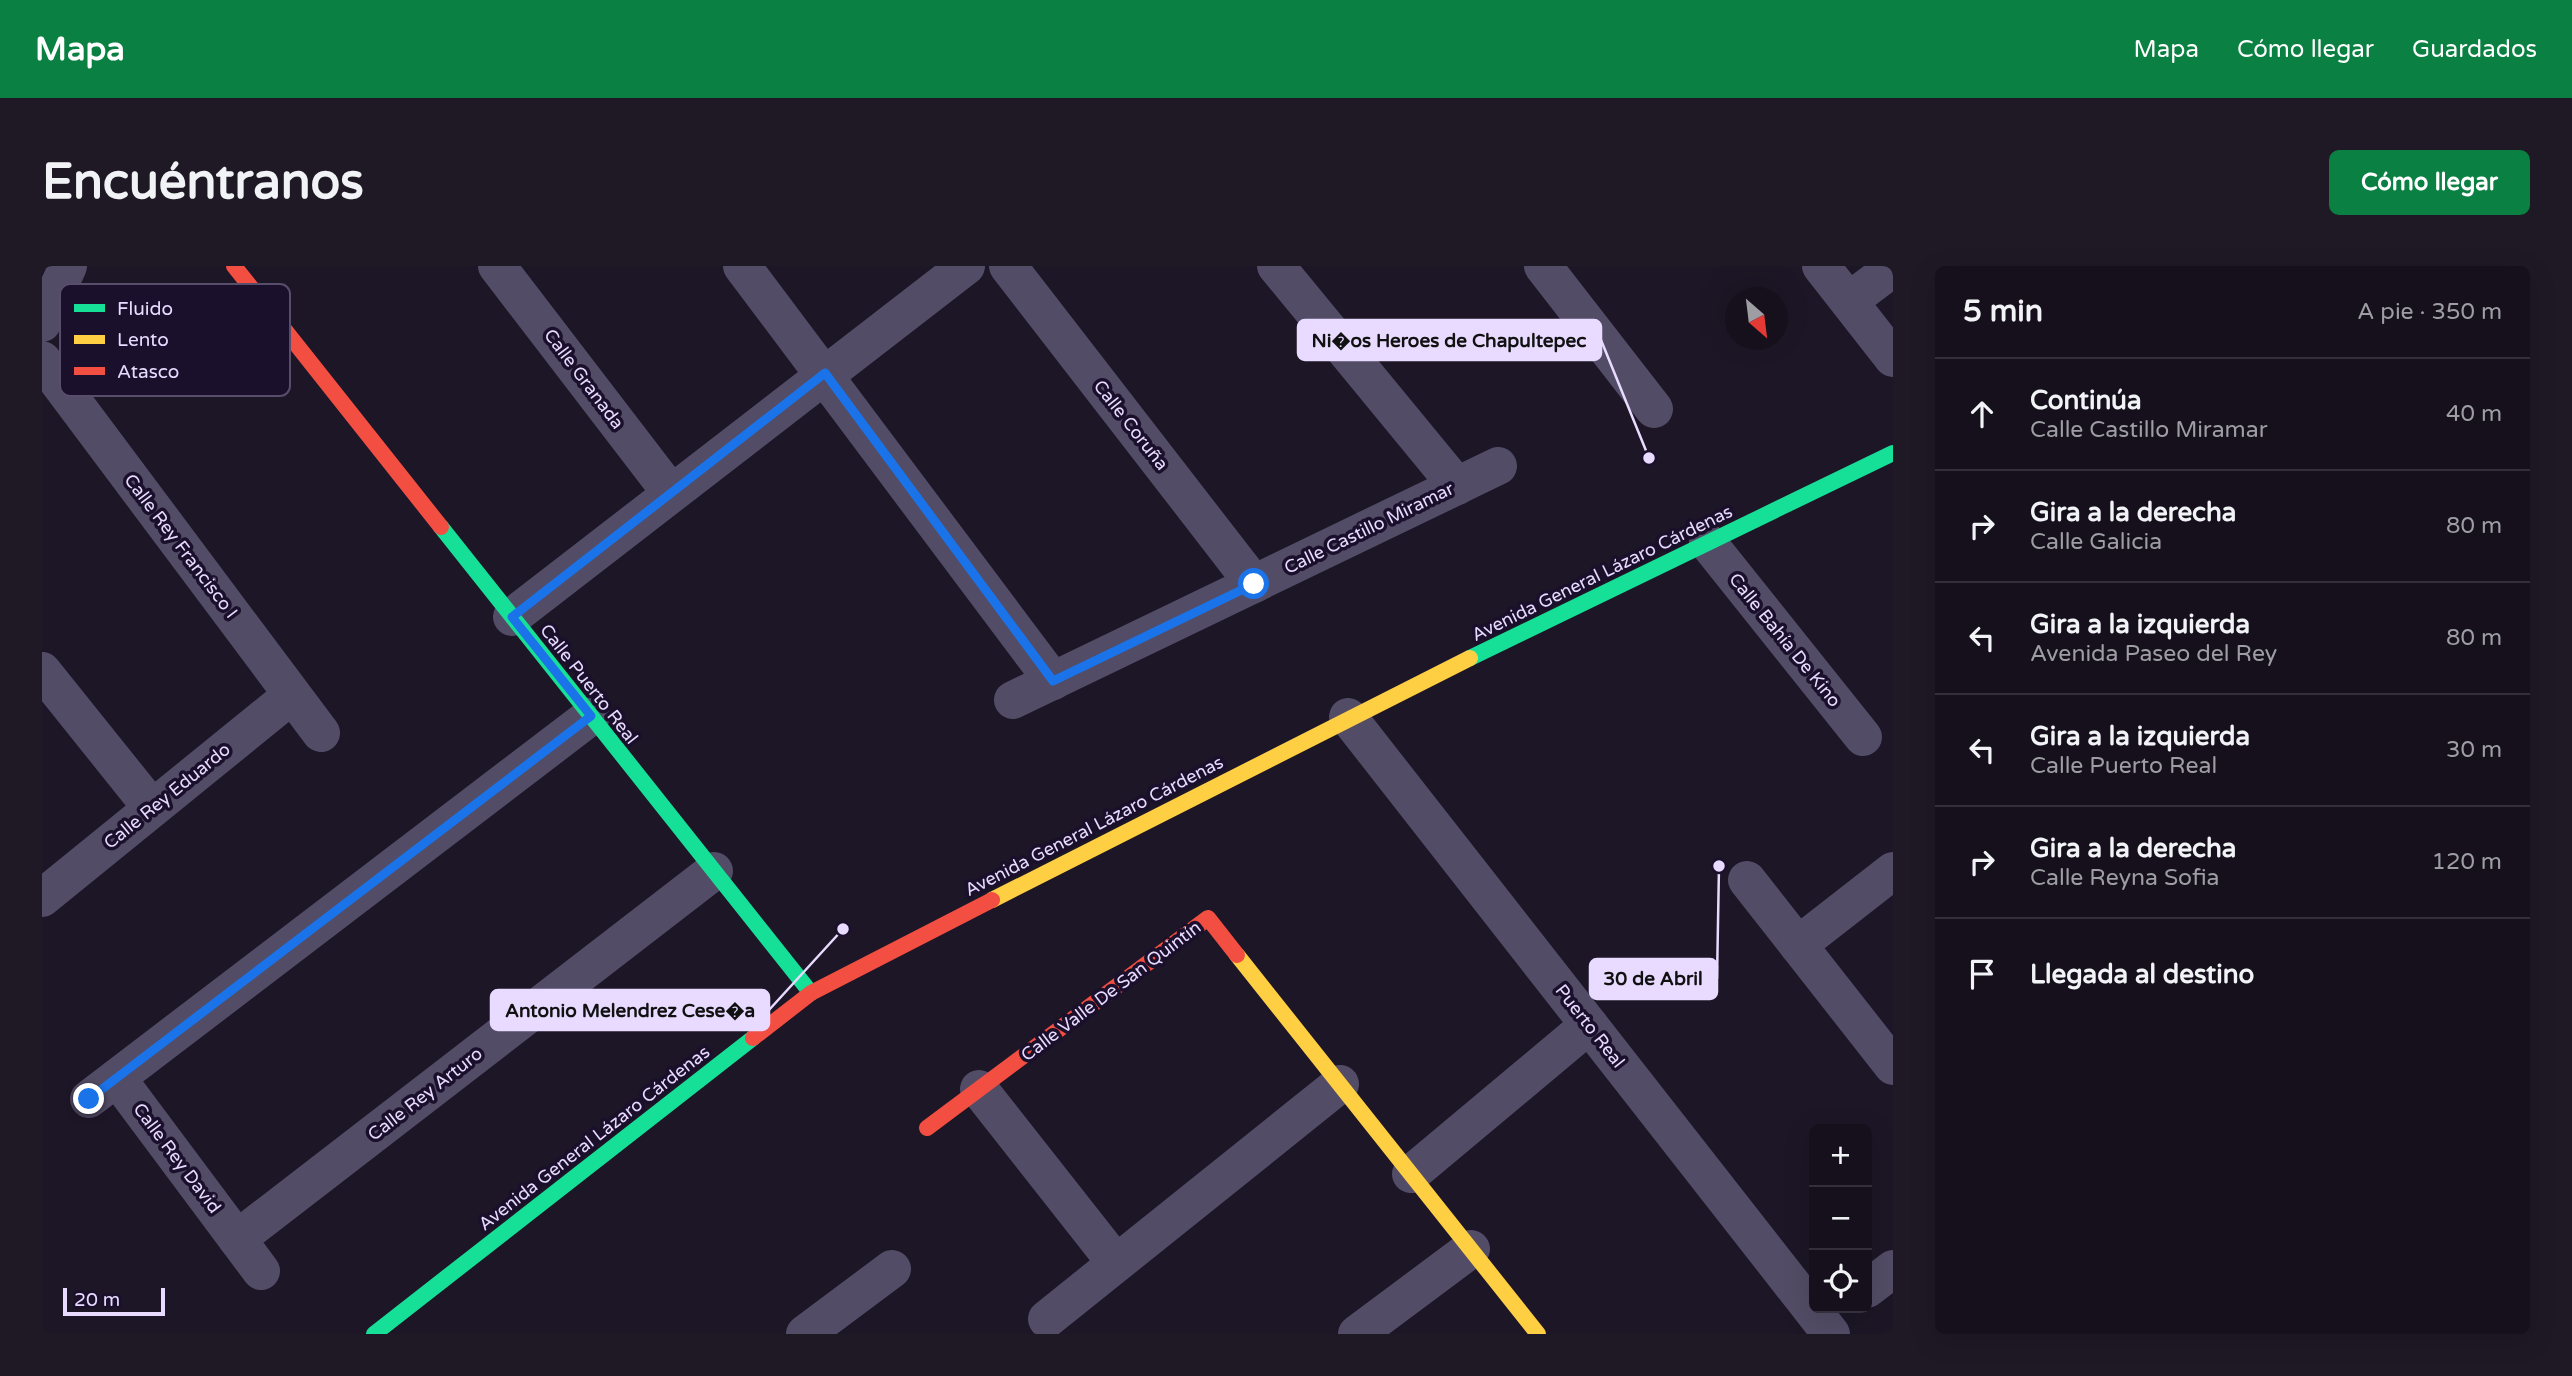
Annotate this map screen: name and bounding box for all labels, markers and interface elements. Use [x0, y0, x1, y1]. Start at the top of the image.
text: Mapa [35, 30, 125, 69]
text: Mapa [2134, 35, 2199, 64]
text: Cómo llegar [2237, 35, 2374, 64]
text: Guardados [2412, 35, 2537, 64]
button: Cómo llegar [2329, 150, 2530, 215]
text: Encuéntranos [42, 153, 364, 212]
legend [60, 284, 290, 396]
north arrow [1725, 287, 1788, 350]
text: 5 min [1963, 293, 2043, 330]
text: Fluido [117, 298, 173, 320]
text: A pie · 350 m [2357, 298, 2502, 326]
callout: Ni�os Heroes de Chapultepec [1298, 320, 1601, 360]
street label: Calle Granada [539, 325, 629, 433]
text: Lento [117, 329, 169, 351]
text: Ni�os Heroes de Chapultepec [1312, 330, 1586, 353]
text: Atasco [117, 361, 179, 383]
street label: Calle Coruña [1089, 375, 1173, 475]
text: Continúa [2030, 385, 2142, 416]
icon: ahead [1963, 395, 2001, 433]
text: 40 m [2446, 400, 2502, 428]
text: Calle Castillo Miramar [2030, 416, 2267, 444]
street label: Calle Rey Francisco I [120, 469, 242, 623]
street label: Calle Castillo Miramar [1281, 477, 1457, 579]
text: Gira a la derecha [2030, 497, 2236, 528]
street label: Avenida General Lázaro Cárdenas [1468, 500, 1736, 646]
icon: right [1963, 507, 2001, 545]
text: 80 m [2446, 512, 2502, 540]
text: Calle Galicia [2030, 528, 2162, 556]
route start [1238, 568, 1269, 599]
street label: Calle Bahía De Kino [1724, 569, 1846, 711]
text: Gira a la izquierda [2030, 609, 2250, 640]
icon: left [1963, 619, 2001, 657]
street label: Calle Puerto Real [535, 620, 643, 748]
text: 80 m [2446, 624, 2502, 652]
text: Avenida Paseo del Rey [2030, 640, 2277, 668]
text: Gira a la izquierda [2030, 721, 2250, 752]
icon: left [1963, 731, 2001, 769]
text: 30 m [2446, 736, 2502, 764]
street label: Calle Rey Eduardo [99, 738, 235, 854]
street label: Avenida General Lázaro Cárdenas [961, 751, 1227, 901]
text: Calle Puerto Real [2030, 752, 2217, 780]
text: Gira a la derecha [2030, 833, 2236, 864]
icon: right [1963, 843, 2001, 881]
text: 120 m [2432, 848, 2502, 876]
text: Calle Reyna Sofia [2030, 864, 2220, 892]
street label: Calle Valle De San Quintín [1017, 916, 1205, 1066]
icon: arrive [1963, 955, 2001, 993]
callout: 30 de Abril [1590, 959, 1717, 999]
text: Llegada al destino [2030, 959, 2254, 990]
text: 30 de Abril [1603, 968, 1703, 990]
street label: Puerto Real [1551, 980, 1629, 1072]
callout: Antonio Melendrez Cese�a [491, 990, 769, 1030]
text: Antonio Melendrez Cese�a [505, 1000, 755, 1022]
street label: Avenida General Lázaro Cárdenas [474, 1041, 714, 1235]
street label: Calle Rey Arturo [363, 1042, 487, 1146]
route end [73, 1083, 104, 1114]
street label: Calle Rey David [128, 1099, 226, 1217]
map controls [1809, 1124, 1872, 1313]
button: + [1809, 1124, 1872, 1187]
button: − [1809, 1187, 1872, 1250]
button: locate [1809, 1250, 1872, 1313]
scale bar [63, 1285, 164, 1317]
text: 20 m [74, 1289, 120, 1311]

